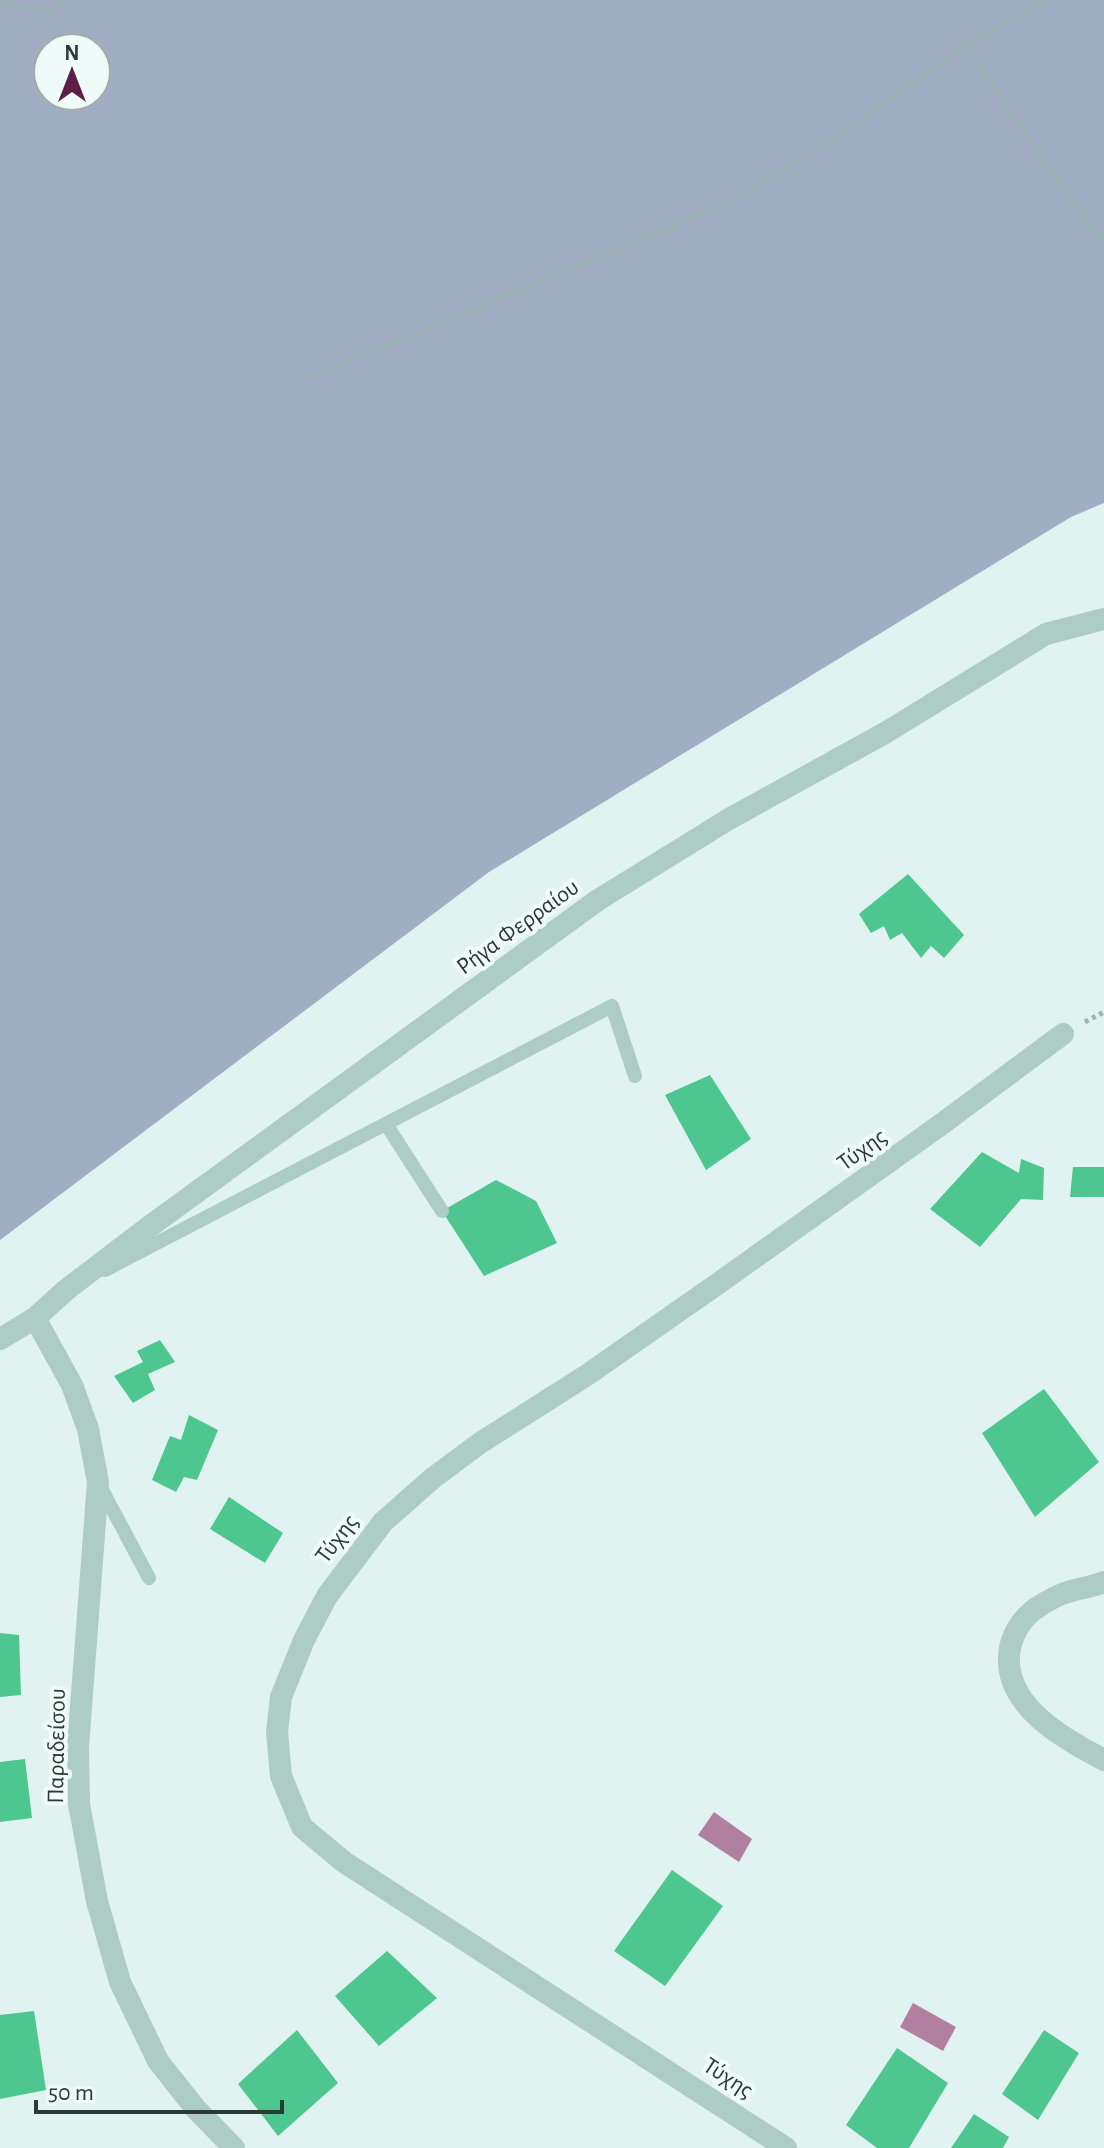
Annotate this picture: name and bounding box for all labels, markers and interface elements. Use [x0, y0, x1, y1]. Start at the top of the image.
north arrow [32, 32, 112, 112]
text: N [64, 42, 80, 64]
street label: Ρήγα Φερραίου [452, 875, 584, 979]
street label: Τύχης [833, 1124, 891, 1176]
street label: Τύχης [311, 1510, 363, 1568]
street label: Παραδείσου [44, 1688, 70, 1804]
street label: Τύχης [699, 2053, 757, 2103]
scale bar [36, 2064, 282, 2114]
text: 50 m [48, 2081, 94, 2105]

